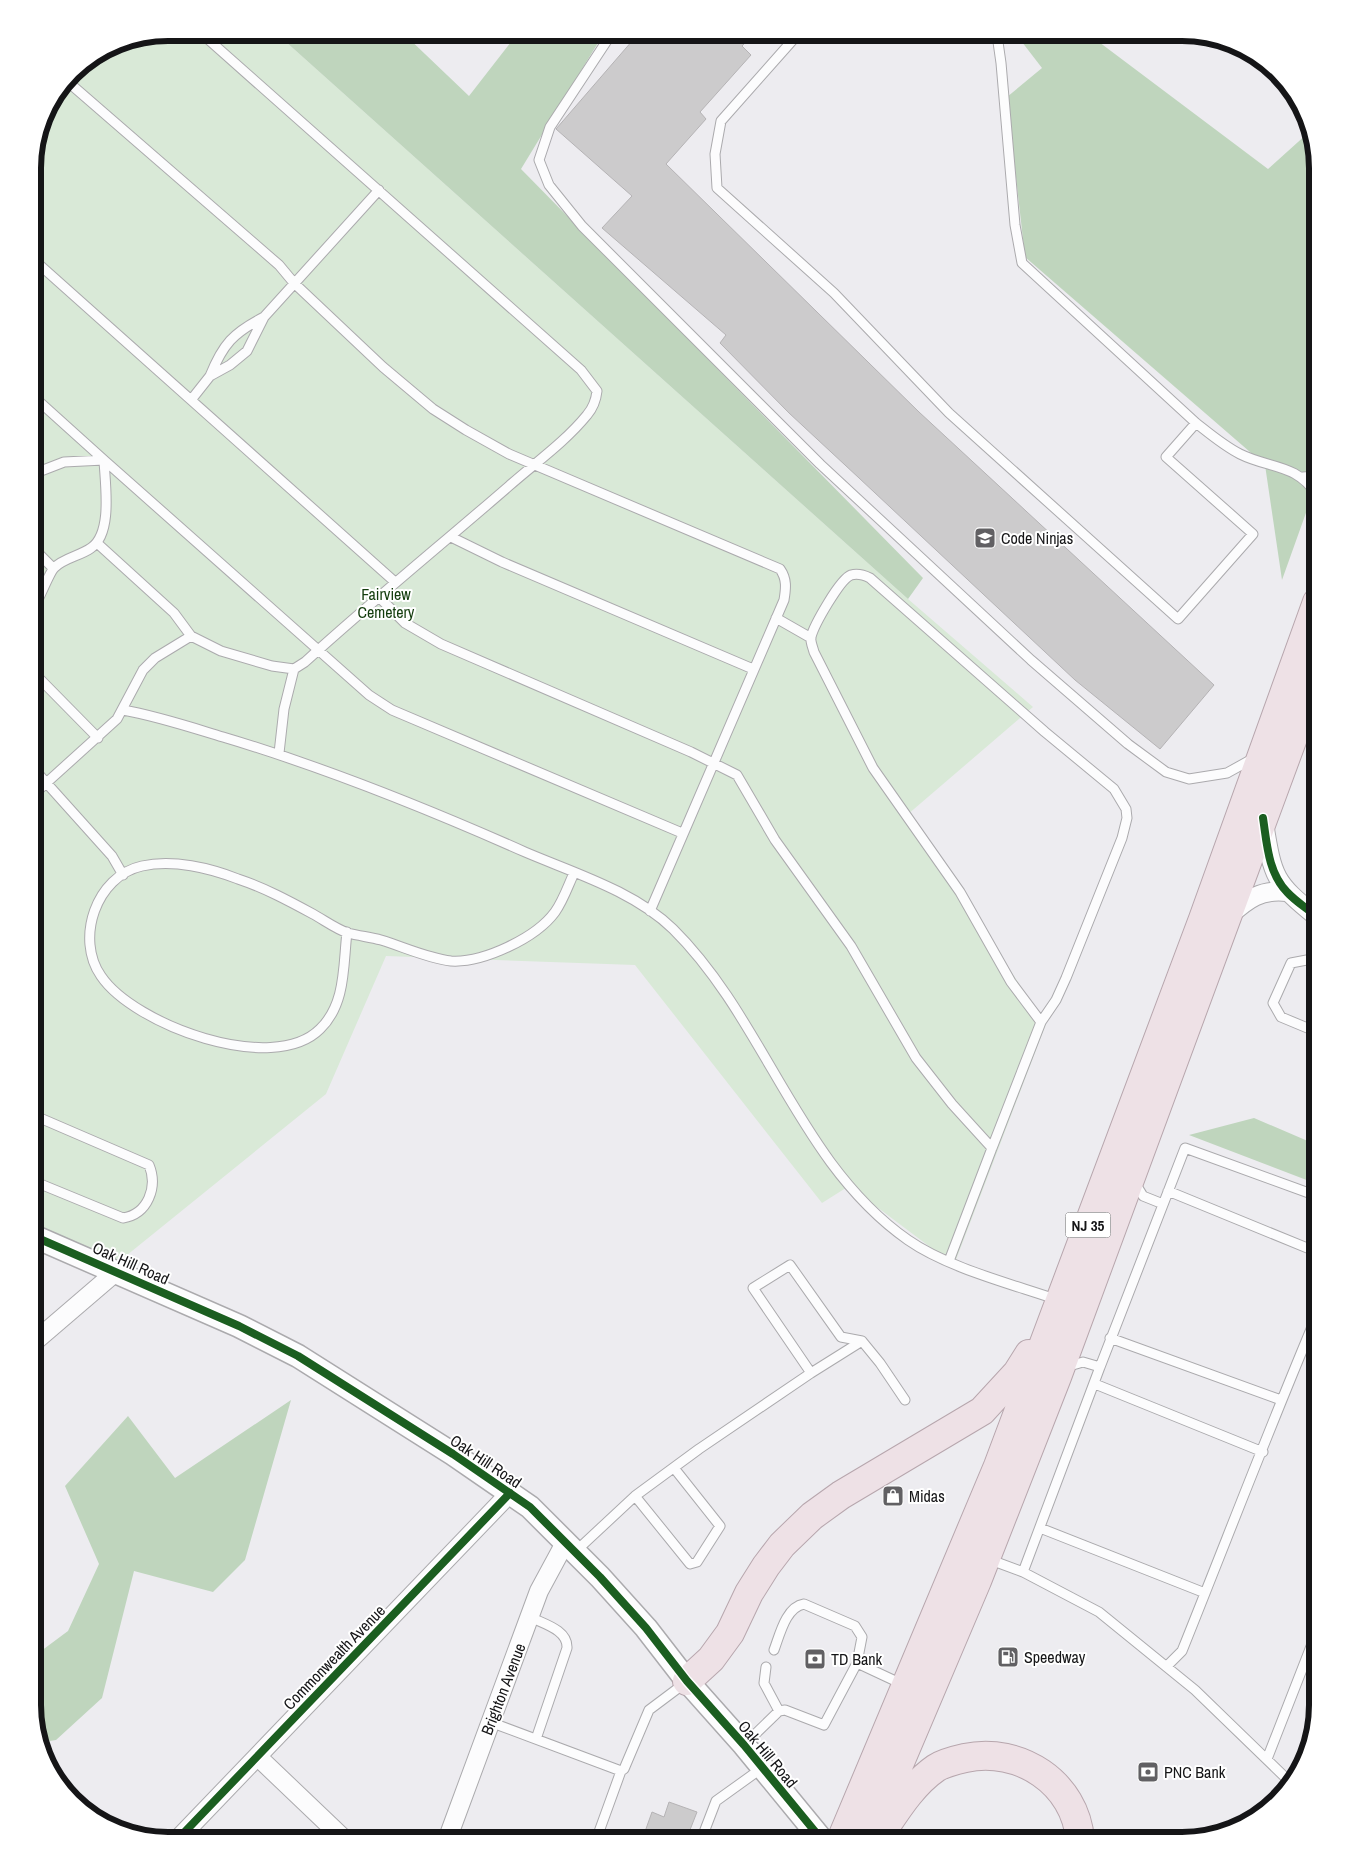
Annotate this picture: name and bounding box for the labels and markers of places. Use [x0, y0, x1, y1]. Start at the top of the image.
school or university icon: Code Ninjas [973, 526, 997, 550]
place label: Code Ninjas [1001, 527, 1073, 549]
shop icon: Midas [881, 1484, 905, 1508]
place label: Midas [909, 1485, 945, 1507]
fuel station icon: Speedway [996, 1645, 1020, 1669]
place label: Speedway [1024, 1646, 1086, 1668]
bank icon: TD Bank [803, 1647, 827, 1671]
place label: TD Bank [831, 1648, 882, 1670]
bank icon: PNC Bank [1136, 1760, 1160, 1784]
place label: PNC Bank [1164, 1761, 1226, 1783]

